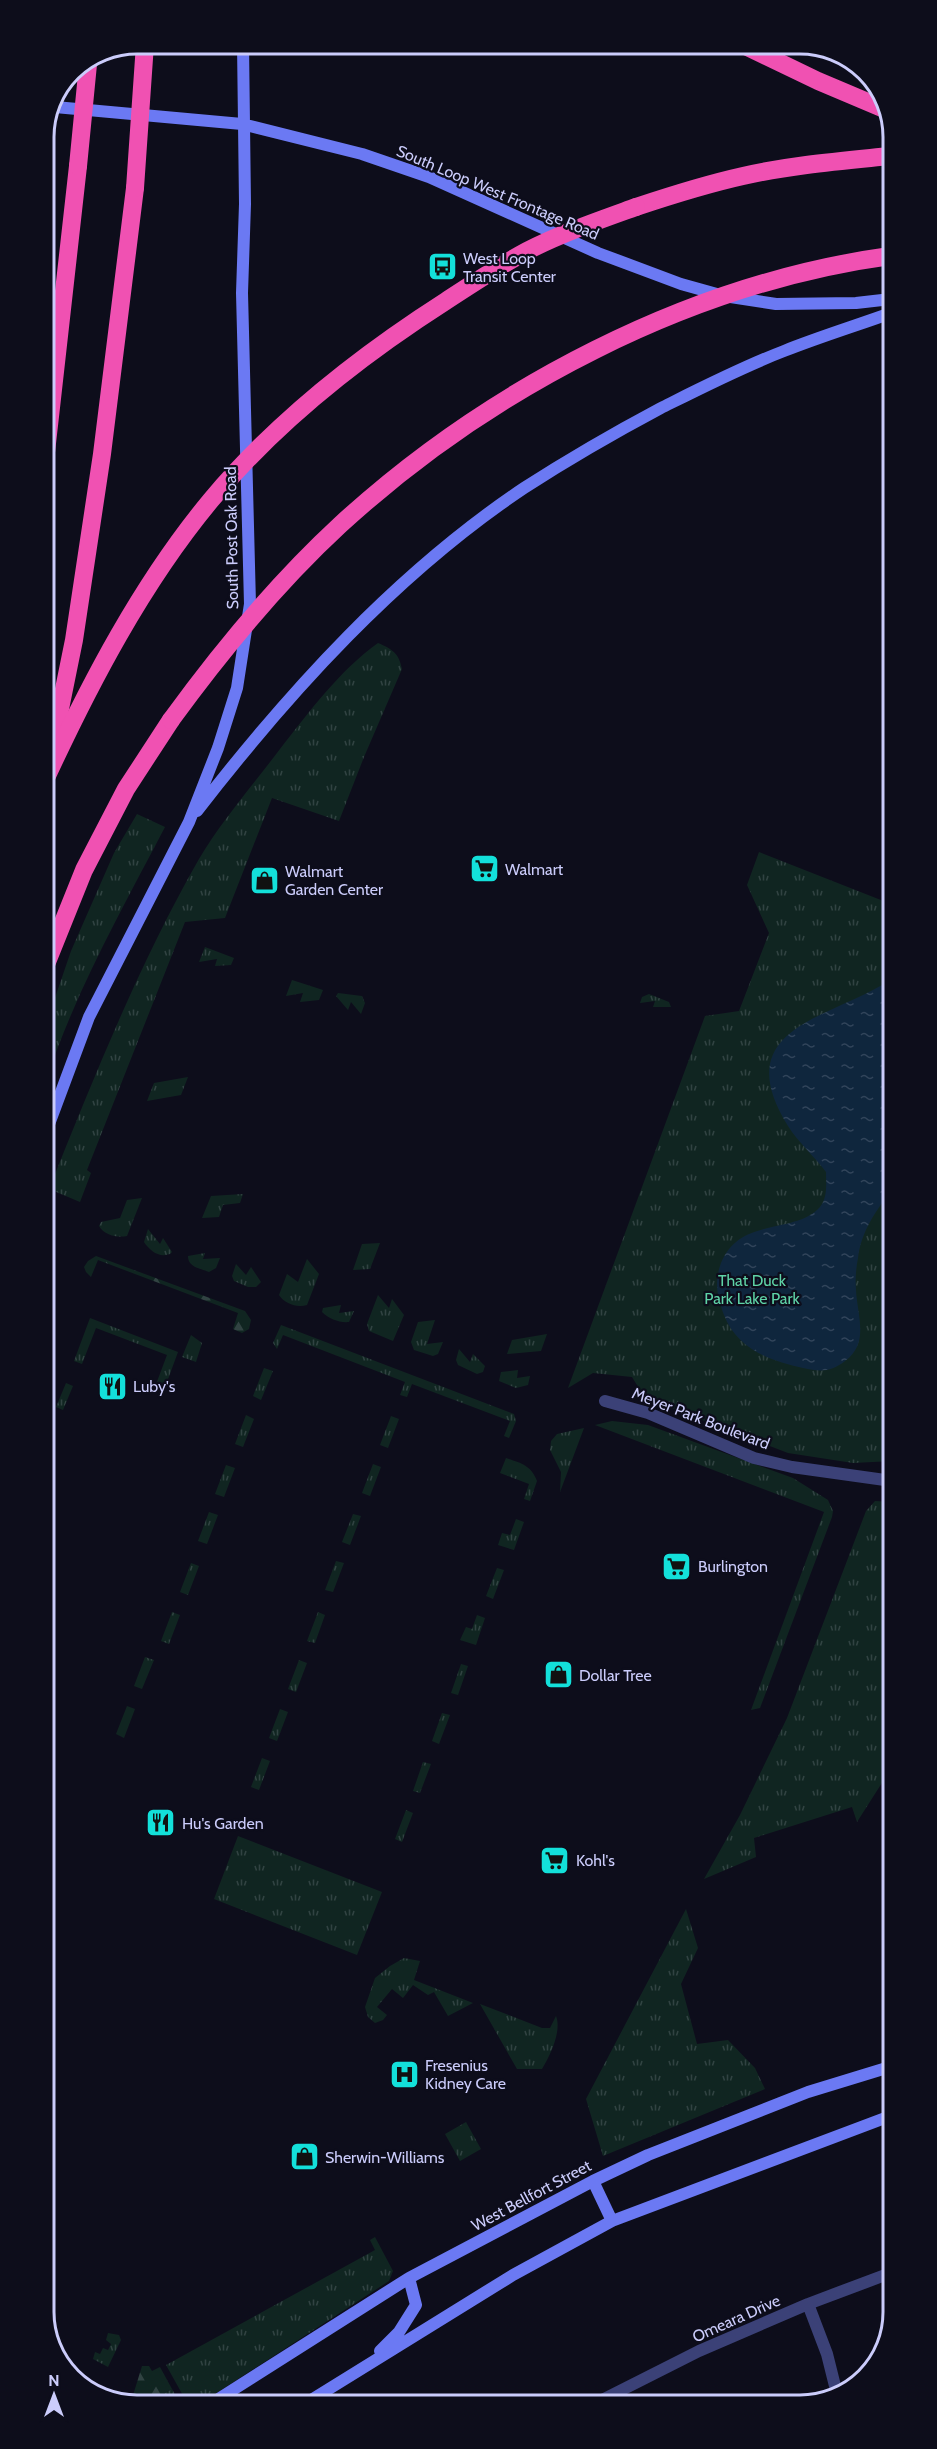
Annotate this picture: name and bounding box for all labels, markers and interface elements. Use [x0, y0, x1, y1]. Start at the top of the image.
street label: South Loop West Frontage Road [394, 141, 602, 244]
place label: West Loop Transit Center [463, 249, 557, 286]
bus stop icon: West Loop Transit Center [426, 251, 458, 283]
street label: South Post Oak Road [221, 466, 242, 610]
supermarket icon: Walmart [468, 853, 500, 885]
place label: Walmart [505, 860, 564, 879]
place label: Walmart Garden Center [285, 862, 384, 899]
shop icon: Walmart Garden Center [248, 864, 280, 896]
park label: That Duck Park Lake Park [704, 1271, 801, 1308]
restaurant icon: Luby's [96, 1370, 128, 1402]
place label: Luby's [133, 1377, 176, 1396]
street label: Meyer Park Boulevard [629, 1383, 772, 1453]
supermarket icon: Burlington [661, 1550, 693, 1582]
place label: Burlington [698, 1557, 768, 1576]
shop icon: Dollar Tree [542, 1659, 574, 1691]
place label: Dollar Tree [579, 1666, 652, 1685]
restaurant icon: Hu's Garden [145, 1807, 177, 1839]
place label: Hu's Garden [182, 1814, 264, 1833]
supermarket icon: Kohl's [539, 1844, 571, 1876]
place label: Kohl's [576, 1851, 615, 1870]
place label: Fresenius Kidney Care [425, 2056, 506, 2093]
hospital icon: Fresenius Kidney Care [388, 2058, 420, 2090]
shop icon: Sherwin-Williams [288, 2141, 320, 2173]
place label: Sherwin-Williams [325, 2148, 445, 2167]
street label: West Bellfort Street [468, 2156, 595, 2235]
street label: Omeara Drive [689, 2291, 783, 2346]
north arrow [24, 2365, 84, 2425]
text: N [48, 2371, 60, 2390]

